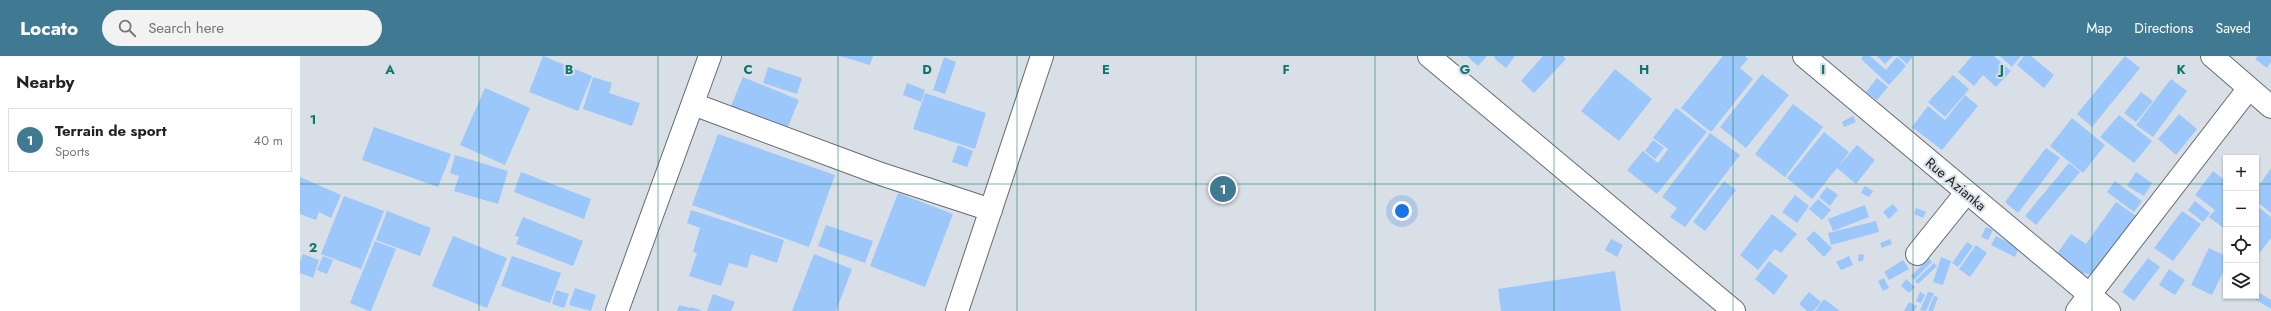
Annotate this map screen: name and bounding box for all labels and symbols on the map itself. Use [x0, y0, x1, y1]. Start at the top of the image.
text: A [384, 60, 395, 79]
text: B [565, 60, 574, 79]
text: C [743, 60, 753, 79]
text: D [922, 60, 932, 79]
text: E [1102, 60, 1110, 79]
text: F [1282, 60, 1290, 79]
text: G [1460, 60, 1471, 79]
text: H [1639, 60, 1649, 79]
text: I [1821, 60, 1825, 79]
text: J [1997, 60, 2004, 79]
text: K [2176, 60, 2186, 79]
text: 1 [310, 110, 316, 129]
street label: Rue Azianka [1921, 153, 1991, 215]
pin: 1 [1210, 174, 1236, 204]
your location [1392, 201, 1412, 221]
text: 2 [309, 238, 317, 257]

